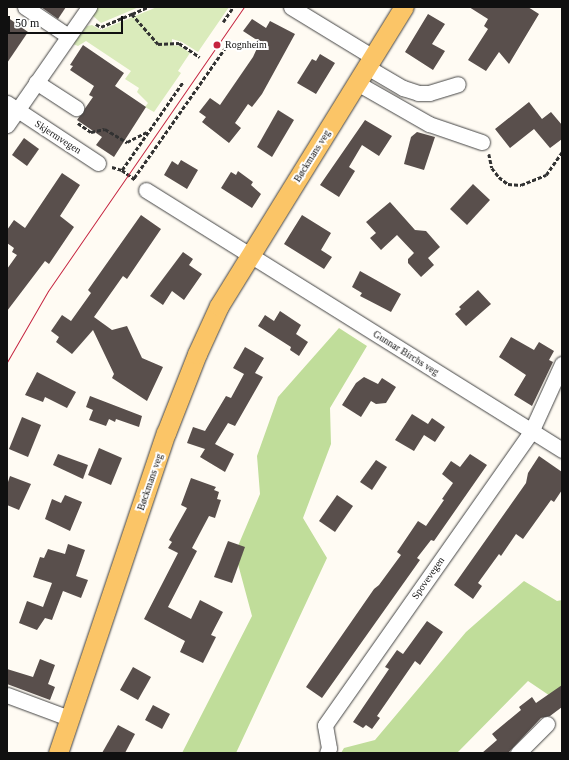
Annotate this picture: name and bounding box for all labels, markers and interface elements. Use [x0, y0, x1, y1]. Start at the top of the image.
scale bar [10, 8, 125, 34]
text: 50 m [15, 16, 39, 30]
place label: Rognheim [225, 39, 267, 51]
marker: Rognheim [212, 40, 222, 50]
street label: Skjermvegen [33, 118, 83, 156]
street label: Bøckmans veg [291, 128, 333, 184]
street label: Gunnar Birchs veg [371, 328, 441, 378]
street label: Bøckmans veg [135, 452, 165, 512]
street label: Spovevegen [409, 555, 447, 601]

